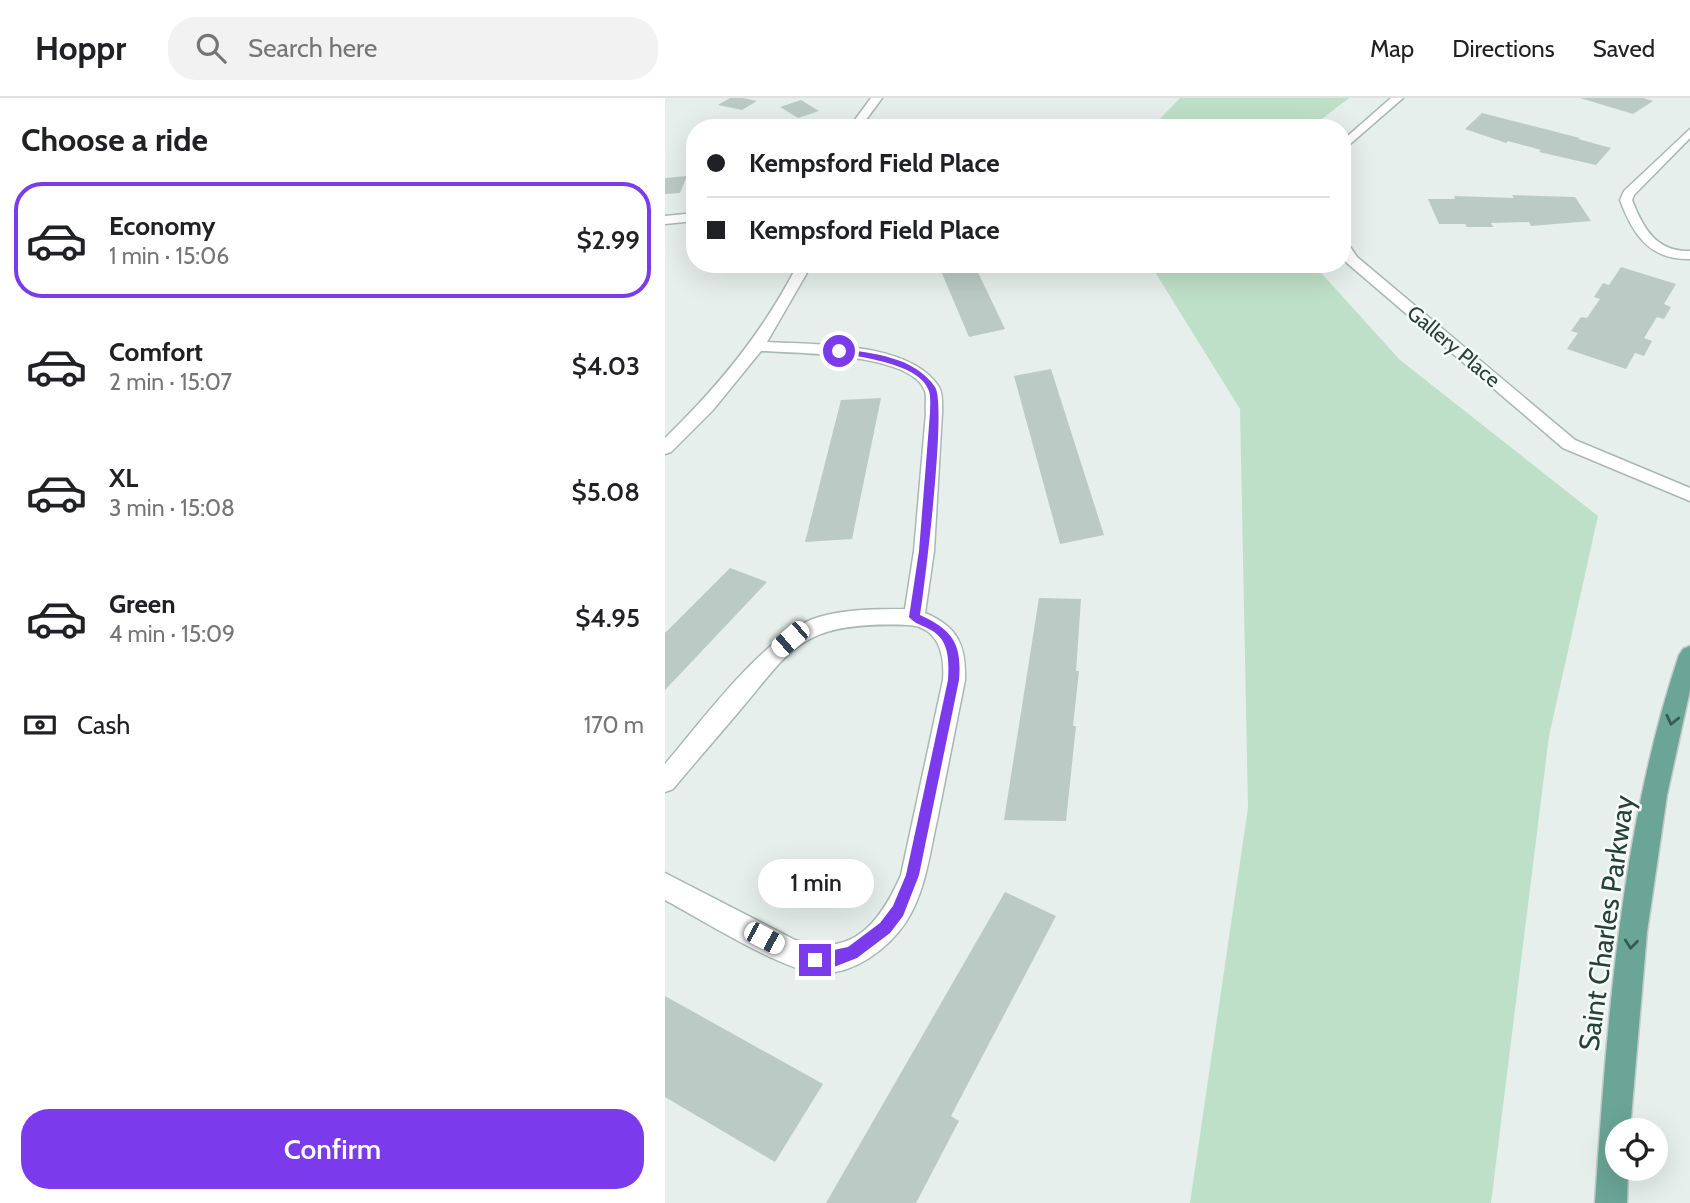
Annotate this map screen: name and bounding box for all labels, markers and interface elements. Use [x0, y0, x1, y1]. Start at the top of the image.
search box [168, 17, 658, 80]
text: Hoppr [35, 28, 126, 68]
icon: search [192, 29, 230, 67]
text: Search here [248, 32, 377, 64]
text: Map [1370, 34, 1414, 63]
text: Directions [1452, 34, 1555, 63]
text: Saved [1593, 34, 1655, 63]
text: Choose a ride [21, 120, 208, 159]
text: Kempsford Field Place [749, 147, 1000, 179]
icon: car [25, 209, 88, 272]
text: Economy [109, 210, 215, 242]
text: Kempsford Field Place [749, 214, 1000, 246]
text: $2.99 [576, 224, 640, 256]
text: 1 min · 15:06 [109, 242, 229, 270]
street label: Gallery Place [1402, 300, 1506, 392]
icon: car [25, 335, 88, 398]
route start [823, 335, 855, 367]
text: Comfort [109, 336, 203, 368]
text: $4.03 [572, 350, 640, 382]
text: 2 min · 15:07 [109, 368, 232, 396]
icon: car [25, 461, 88, 524]
text: XL [109, 462, 138, 494]
text: $5.08 [572, 476, 640, 508]
text: 3 min · 15:08 [109, 494, 235, 522]
icon: car [25, 587, 88, 650]
text: Green [109, 588, 176, 620]
text: $4.95 [575, 602, 640, 634]
car [768, 617, 813, 661]
text: 4 min · 15:09 [109, 620, 235, 648]
icon: cash [21, 706, 59, 744]
text: Cash [77, 709, 130, 741]
text: 170 m [584, 711, 644, 739]
one-way arrow [1666, 714, 1680, 726]
street label: Saint Charles Parkway [1571, 793, 1641, 1053]
callout: 1 min [757, 858, 873, 908]
text: 1 min [790, 869, 842, 897]
car [741, 919, 788, 957]
one-way arrow [1624, 939, 1639, 950]
route end [799, 944, 831, 976]
button: Confirm [21, 1109, 644, 1189]
map controls [1605, 1118, 1668, 1181]
button: locate [1605, 1118, 1668, 1181]

